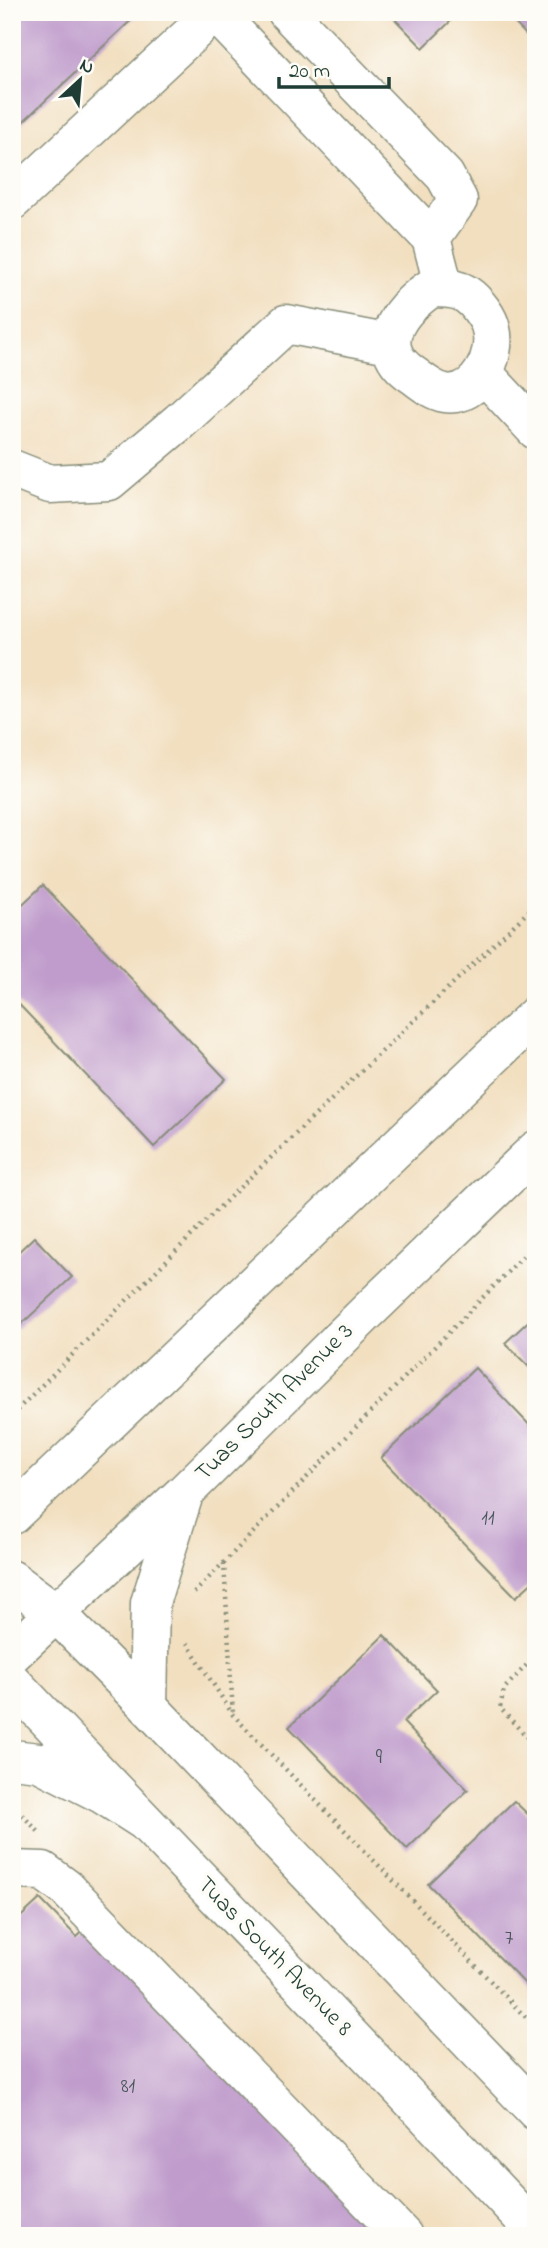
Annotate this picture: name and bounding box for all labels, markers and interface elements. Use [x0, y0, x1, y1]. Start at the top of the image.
north arrow [46, 46, 116, 116]
scale bar [279, 46, 389, 90]
text: N [75, 52, 98, 82]
text: 20 m [289, 57, 330, 87]
street label: Tuas South Avenue 3 [188, 1316, 362, 1490]
house number: 11 [481, 1504, 495, 1534]
house number: 9 [376, 1743, 383, 1773]
street label: Tuas South Avenue 8 [188, 1869, 360, 2045]
house number: 7 [505, 1924, 514, 1954]
house number: 81 [121, 2072, 136, 2102]

